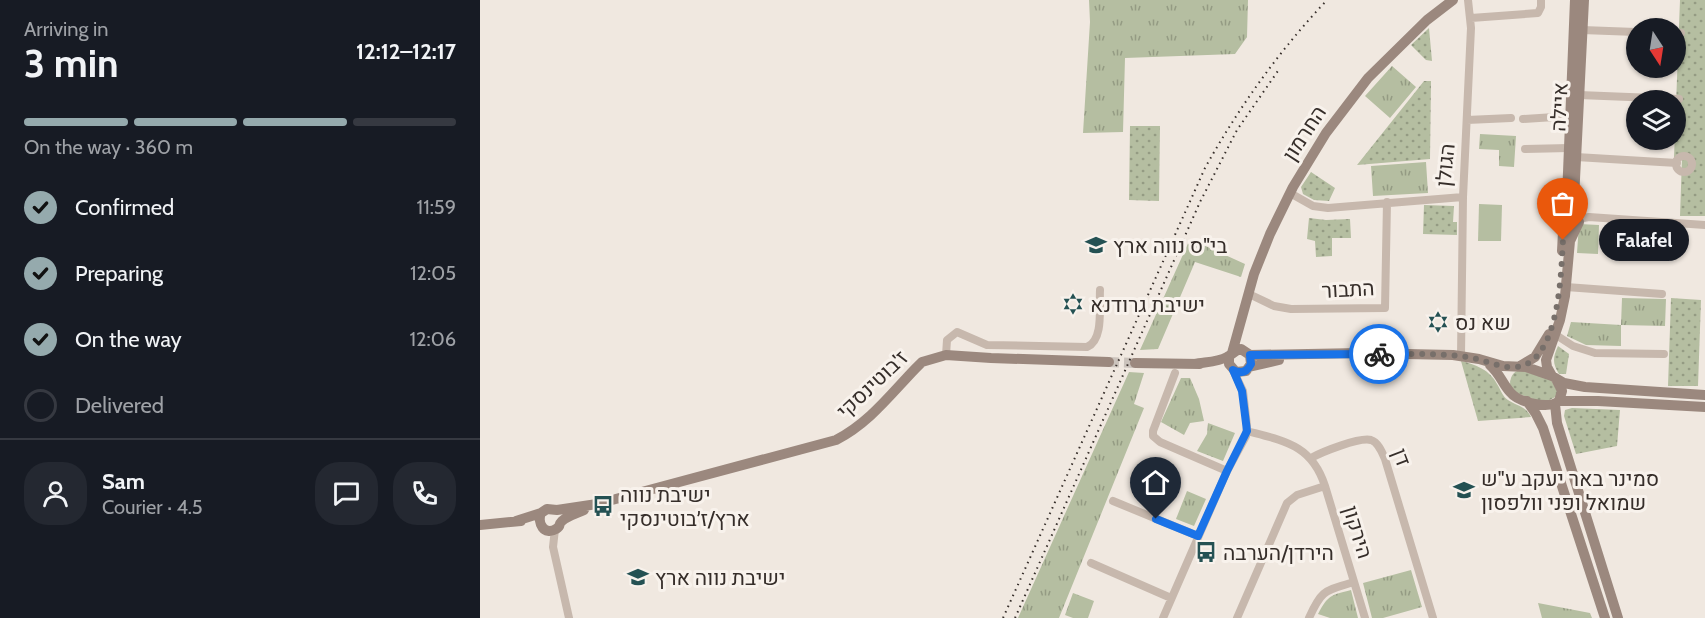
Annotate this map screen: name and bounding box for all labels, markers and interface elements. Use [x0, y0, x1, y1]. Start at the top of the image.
text: Arriving in [24, 17, 108, 41]
north arrow [1626, 18, 1686, 78]
map controls [1626, 18, 1686, 150]
text: 12:12–12:17 [356, 38, 456, 65]
text: 3 min [24, 39, 119, 87]
street label: איילה [1545, 82, 1573, 132]
button: layers [1626, 90, 1686, 150]
street label: החרמון [1277, 101, 1331, 165]
text: On the way · 360 m [24, 135, 193, 159]
street label: הגולן [1430, 142, 1460, 188]
pin [1537, 178, 1588, 240]
icon: bag [1546, 187, 1579, 220]
icon: check [24, 191, 57, 224]
text: Confirmed [75, 194, 174, 221]
text: 11:59 [417, 195, 456, 219]
callout: Falafel [1599, 219, 1689, 261]
text: Falafel [1615, 228, 1673, 252]
school or university icon: בי"ס נווה ארץ [1084, 233, 1108, 257]
place label: בי"ס נווה ארץ [1113, 233, 1227, 258]
icon: check [24, 257, 57, 290]
text: Preparing [75, 260, 163, 287]
text: 12:05 [410, 261, 456, 285]
street label: התבור [1321, 275, 1375, 303]
synagogue icon: ישיבת גרודנא [1061, 292, 1085, 316]
place label: ישיבת גרודנא [1090, 292, 1205, 317]
synagogue icon: שא נס [1426, 310, 1450, 334]
place label: שא נס [1455, 310, 1511, 335]
icon: check [24, 323, 57, 356]
courier [1349, 324, 1409, 384]
text: On the way [75, 326, 182, 353]
text: 12:06 [410, 327, 456, 351]
icon: bike [1363, 338, 1396, 371]
street label: ז'בוטינסקי [831, 345, 913, 423]
text: Delivered [75, 392, 164, 419]
street label: דן [1387, 445, 1417, 469]
pin [1130, 457, 1181, 519]
button: person [24, 462, 87, 525]
button: chat [315, 462, 378, 525]
button: phone [393, 462, 456, 525]
icon: home [1139, 466, 1172, 499]
place label: סמינר באר יעקב ע"ש שמואל ופני וולפסון [1481, 466, 1659, 515]
text: Sam [102, 468, 145, 495]
school or university icon: סמינר באר יעקב ע"ש שמואל ופני וולפסון [1452, 478, 1476, 502]
place label: ישיבת נווה ארץ/ז׳בוטינסקי [620, 482, 750, 531]
bus stop icon: ישיבת נווה ארץ/ז׳בוטינסקי [591, 494, 615, 518]
text: Courier · 4.5 [102, 495, 203, 519]
street label: הירקון [1338, 502, 1378, 562]
bus stop icon: הירדן/הערבה [1194, 540, 1218, 564]
place label: הירדן/הערבה [1223, 540, 1334, 565]
school or university icon: ישיבת נווה ארץ [626, 565, 650, 589]
place label: ישיבת נווה ארץ [655, 565, 785, 590]

